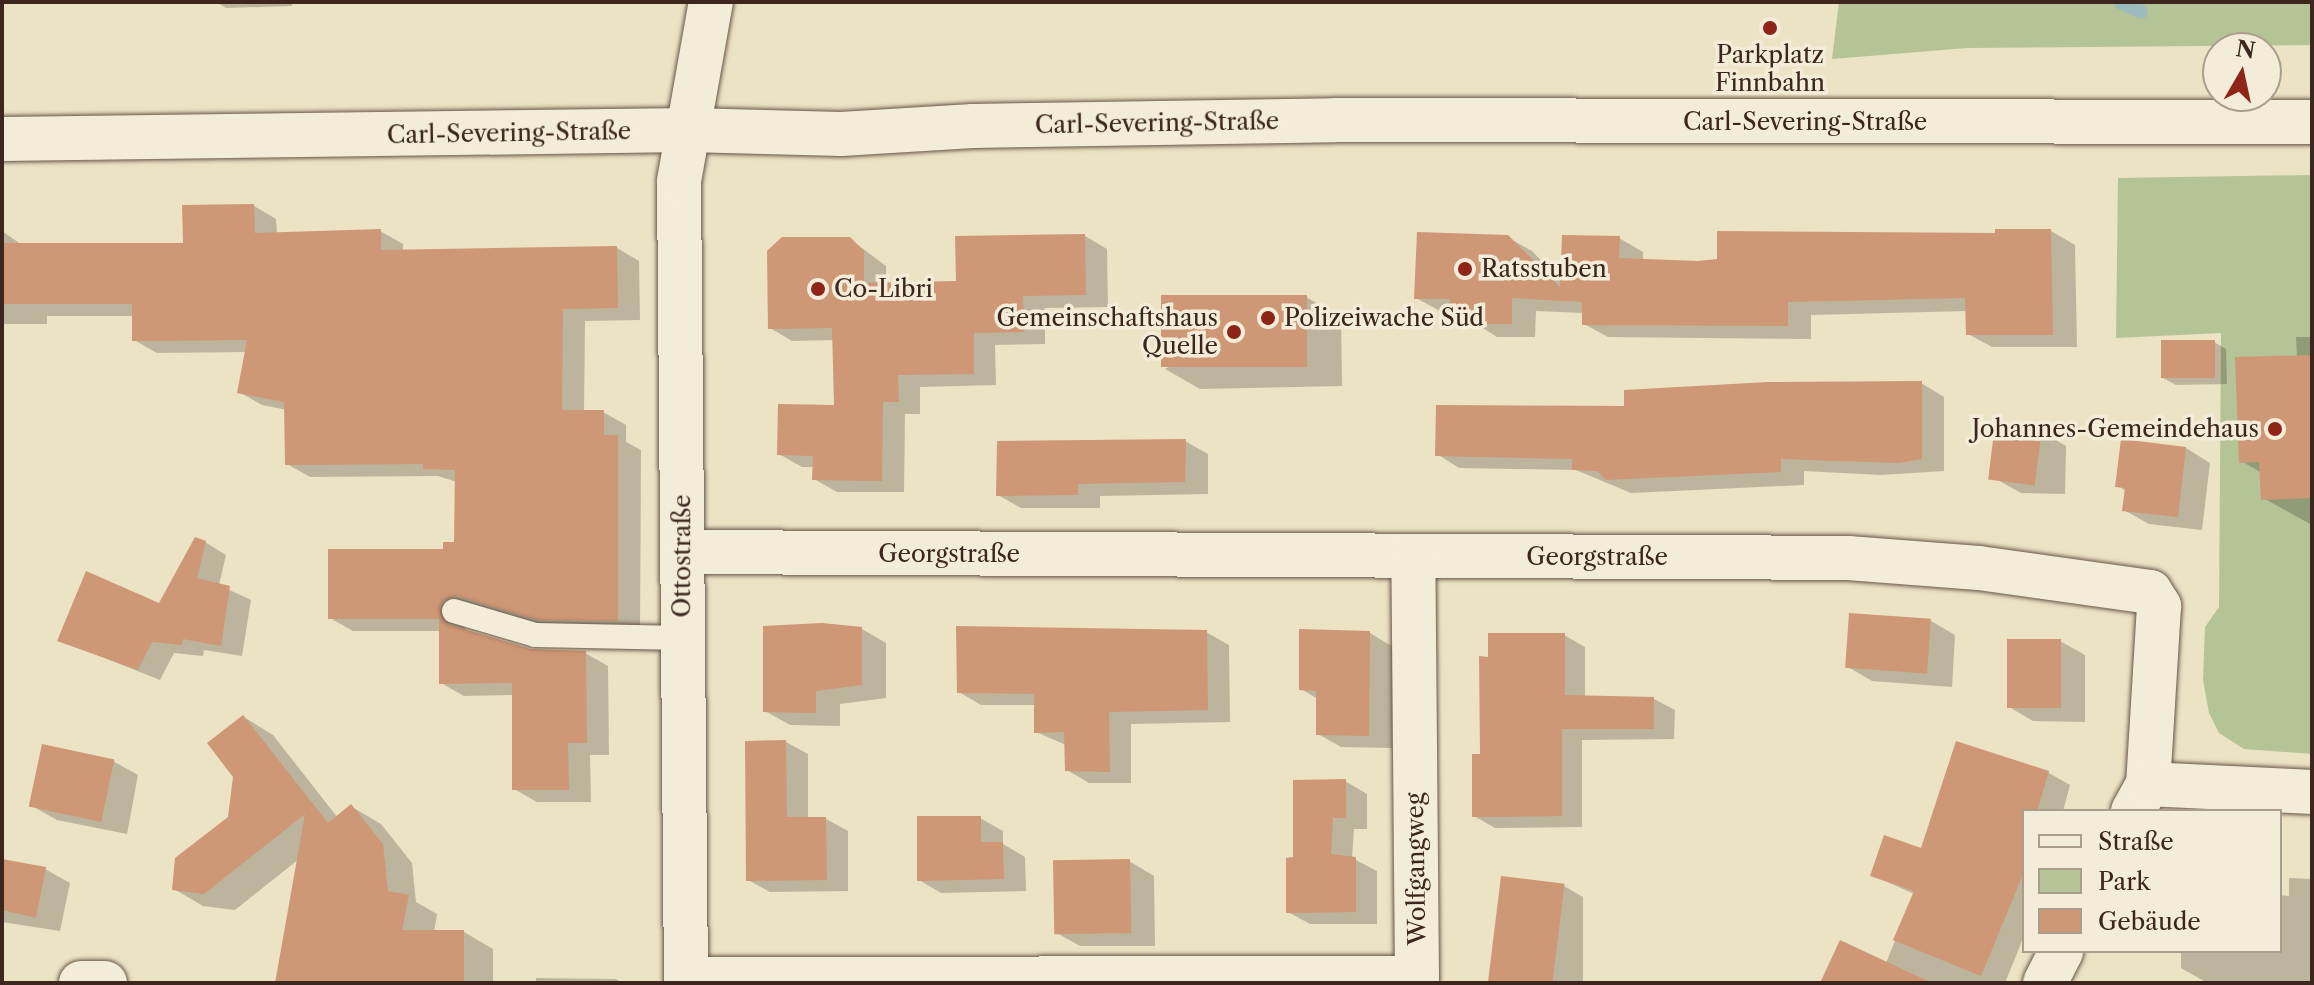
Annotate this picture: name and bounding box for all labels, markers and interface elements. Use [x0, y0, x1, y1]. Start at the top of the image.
marker: Parkplatz Finnbahn [1761, 19, 1779, 37]
north arrow [2202, 32, 2282, 112]
text: N [2234, 35, 2257, 65]
place label: Parkplatz Finnbahn [1715, 41, 1825, 97]
street label: Carl-Severing-Straße [1035, 106, 1279, 140]
street label: Carl-Severing-Straße [1683, 108, 1927, 136]
street label: Carl-Severing-Straße [387, 116, 631, 150]
place label: Ratsstuben [1481, 255, 1607, 283]
marker: Ratsstuben [1456, 260, 1474, 278]
place label: Co-Libri [834, 275, 933, 303]
marker: Co-Libri [809, 280, 827, 298]
place label: Gemeinschaftshaus Quelle [996, 304, 1218, 360]
place label: Polizeiwache Süd [1284, 304, 1484, 332]
marker: Polizeiwache Süd [1259, 309, 1277, 327]
marker: Gemeinschaftshaus Quelle [1225, 323, 1243, 341]
place label: Johannes-Gemeindehaus [1972, 415, 2259, 443]
marker: Johannes-Gemeindehaus [2266, 420, 2284, 438]
street label: Ottostraße [668, 494, 696, 618]
street label: Georgstraße [878, 540, 1020, 568]
street label: Georgstraße [1526, 543, 1668, 571]
street label: Wolfgangweg [1400, 792, 1432, 946]
legend [2022, 809, 2282, 953]
text: Straße [2098, 827, 2174, 856]
text: Park [2098, 867, 2150, 896]
text: Gebäude [2098, 907, 2201, 936]

